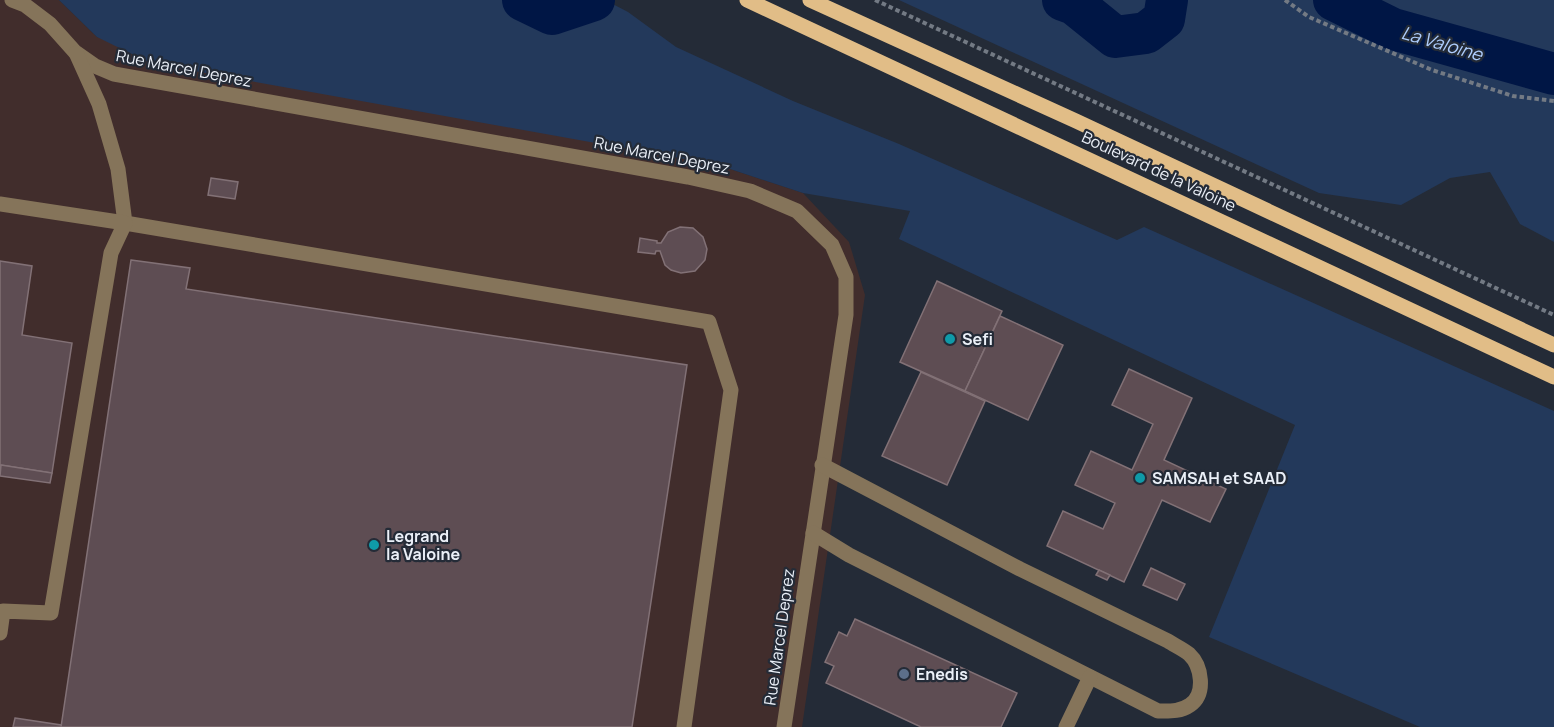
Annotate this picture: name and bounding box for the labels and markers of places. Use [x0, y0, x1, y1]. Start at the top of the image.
place label: Sefi [962, 328, 993, 350]
marker: Sefi [943, 332, 957, 346]
place label: SAMSAH et SAAD [1152, 467, 1286, 489]
marker: SAMSAH et SAAD [1133, 471, 1147, 485]
place label: Legrand la Valoine [386, 525, 460, 565]
marker: Legrand la Valoine [367, 538, 381, 552]
place label: Enedis [916, 663, 968, 685]
marker: Enedis [897, 667, 911, 681]

